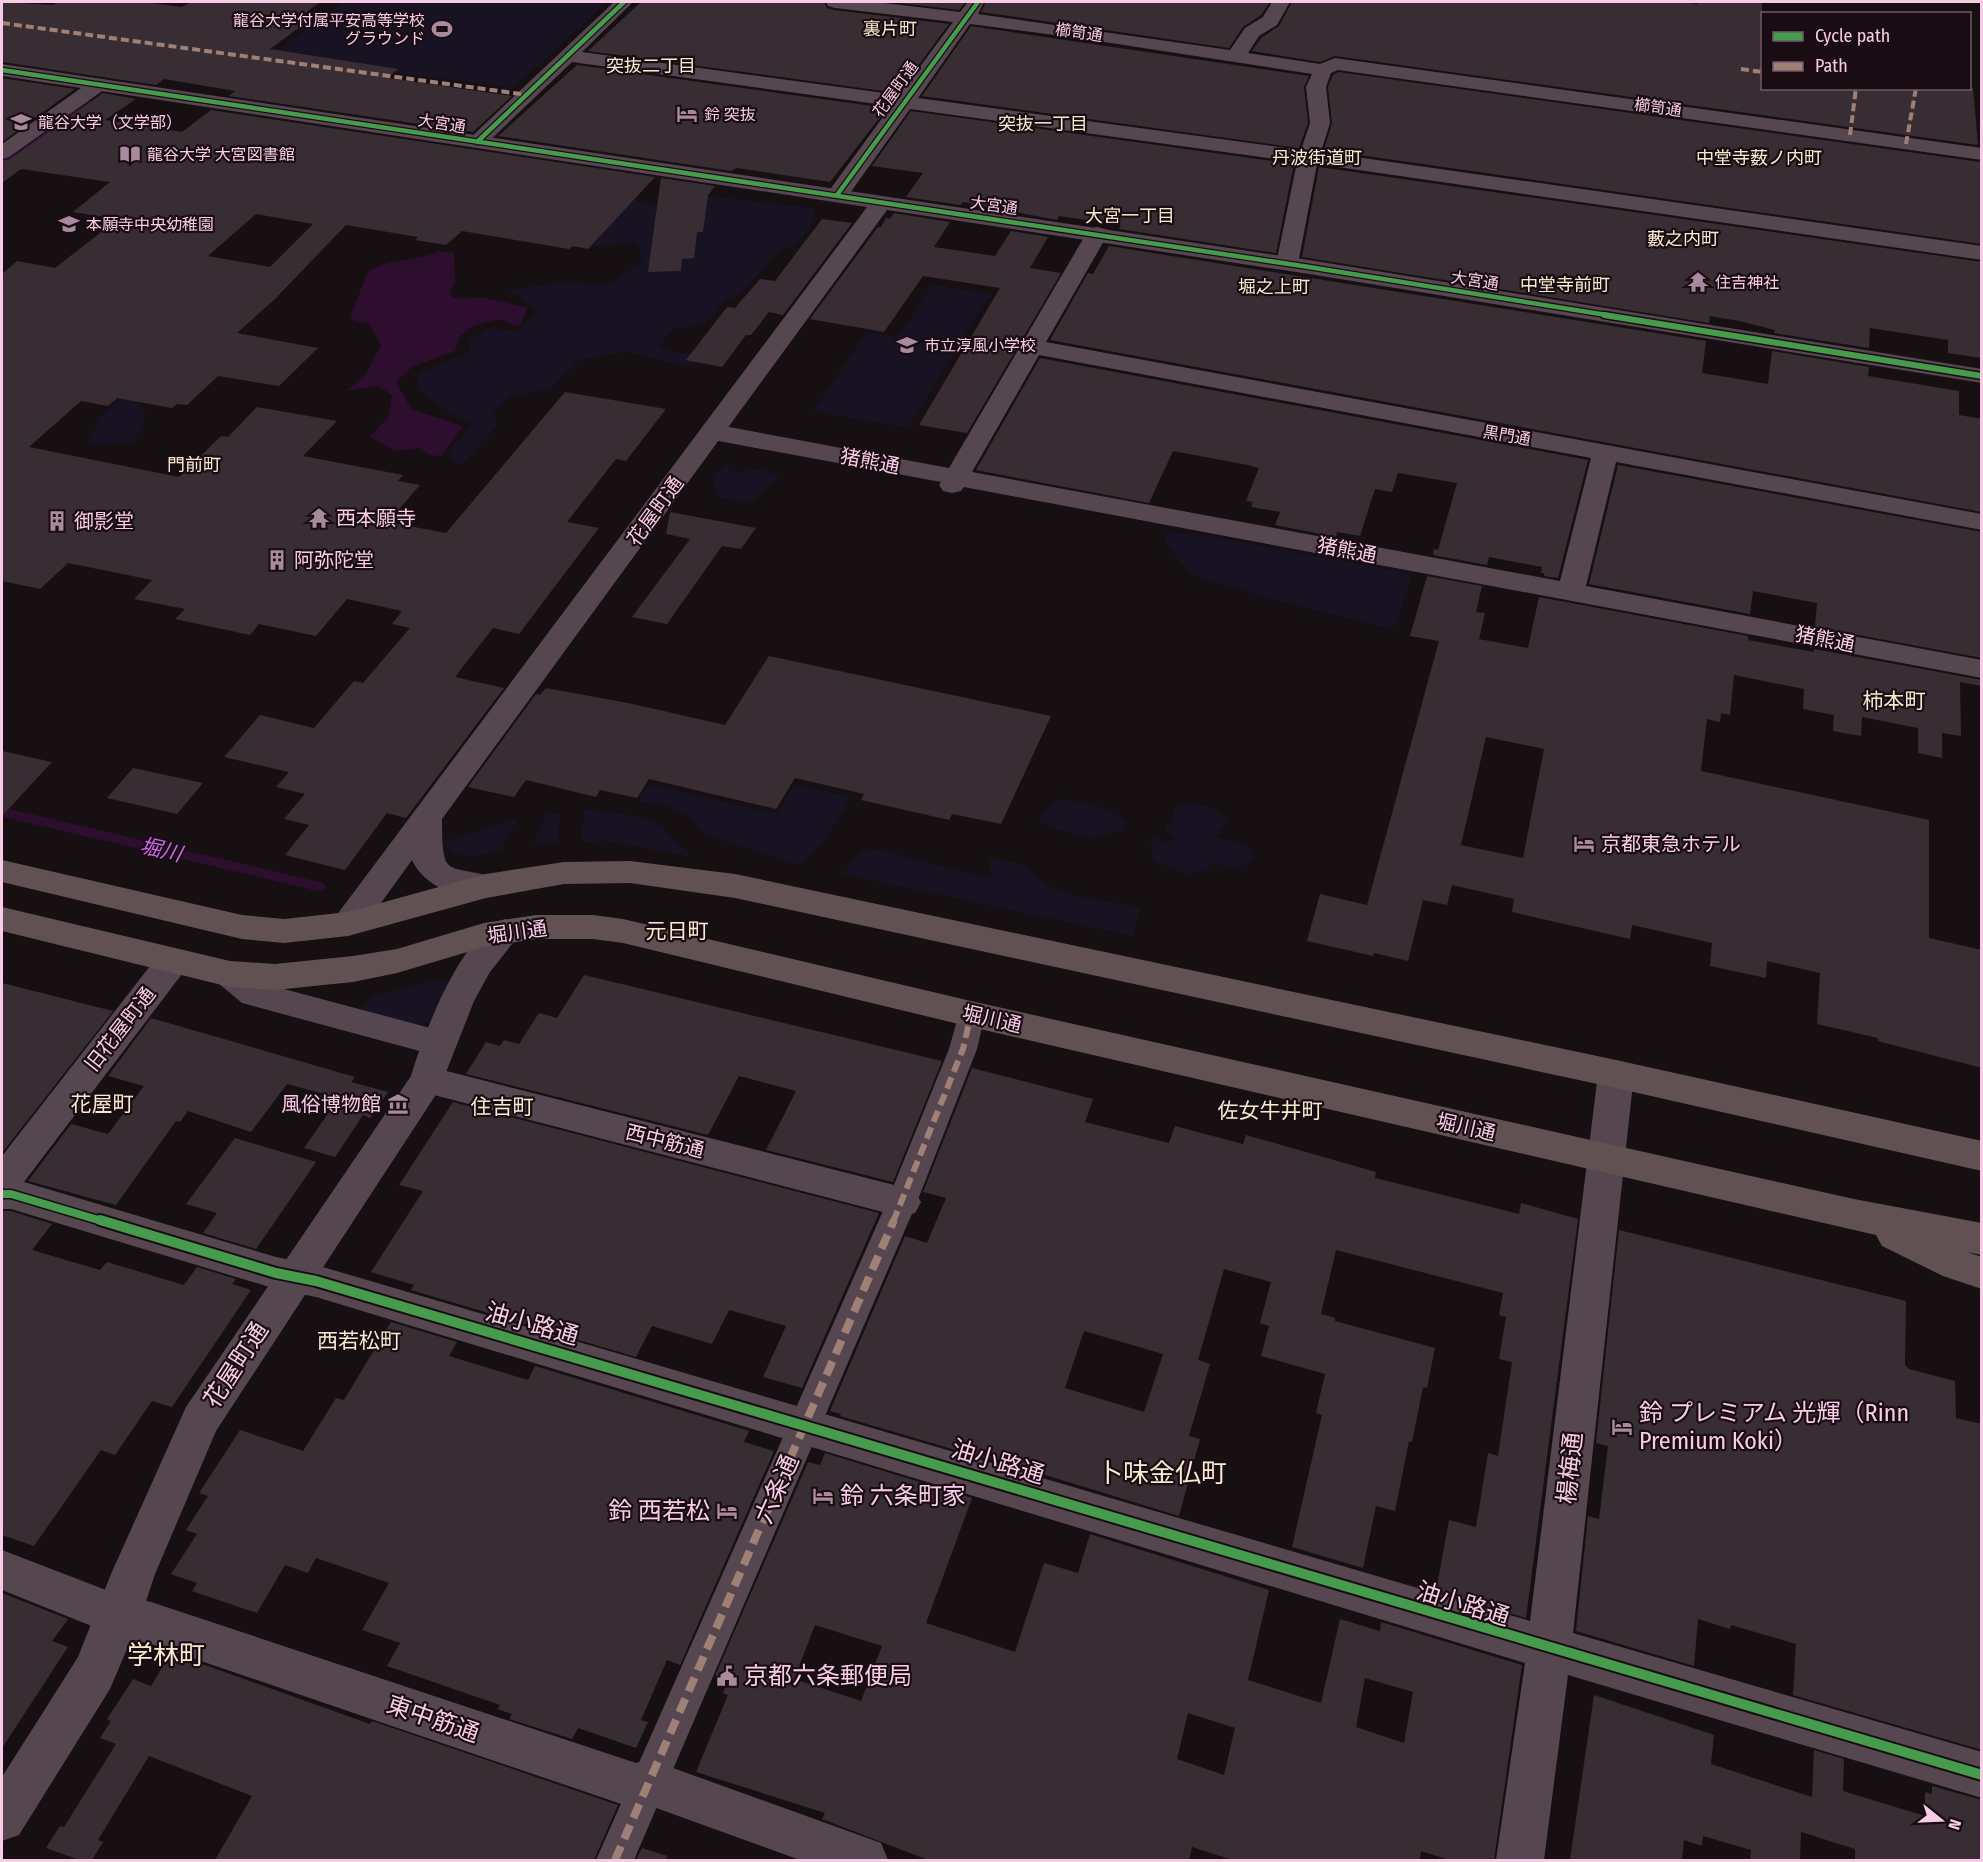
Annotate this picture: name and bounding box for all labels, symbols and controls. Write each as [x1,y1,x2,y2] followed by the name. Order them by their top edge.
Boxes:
[233,11,425,48] place label: 龍谷大学付属平安高等学校 グラウンド
[1761,12,1971,90] legend
[430,17,454,41] sports icon: 龍谷大学付属平安高等学校 グラウンド
[863,18,917,40] district label: 裏片町
[1054,20,1104,45] street label: 櫛笥通
[1815,25,1890,47] text: Cycle path
[606,55,696,77] district label: 突抜二丁目
[1815,55,1848,77] text: Path
[869,58,922,121] street label: 花屋町通
[1633,95,1683,120] street label: 櫛笥通
[675,102,699,126] hotel icon: 鈴 突抜
[704,105,756,124] place label: 鈴 突抜
[9,110,33,134] school or university icon: 龍谷大学（文学部）
[417,110,467,137] street label: 大宮通
[38,113,182,132] place label: 龍谷大学（文学部）
[998,113,1088,135] district label: 突抜一丁目
[118,142,142,166] library icon: 龍谷大学 大宮図書館
[147,145,295,164] place label: 龍谷大学 大宮図書館
[1272,147,1362,169] district label: 丹波街道町
[1696,147,1822,169] district label: 中堂寺薮ノ内町
[969,193,1019,218] street label: 大宮通
[1085,205,1175,227] district label: 大宮一丁目
[57,212,81,236] school or university icon: 本願寺中央幼稚園
[86,215,214,234] place label: 本願寺中央幼稚園
[1647,228,1719,250] district label: 藪之内町
[1450,267,1500,294] street label: 大宮通
[1686,270,1710,294] temple icon: 住吉神社
[1715,273,1779,292] place label: 住吉神社
[1520,274,1610,296] district label: 中堂寺前町
[1238,276,1310,298] district label: 堀之上町
[895,333,919,357] school or university icon: 市立淳風小学校
[924,336,1036,355] place label: 市立淳風小学校
[1482,422,1532,449] street label: 黒門通
[838,443,902,479] street label: 猪熊通
[167,454,221,476] district label: 門前町
[622,472,688,550] street label: 花屋町通
[307,506,331,530] temple icon: 西本願寺
[336,506,416,530] place label: 西本願寺
[45,509,69,533] building icon: 御影堂
[74,509,134,533] place label: 御影堂
[1315,532,1379,568] street label: 猪熊通
[265,548,289,572] building icon: 阿弥陀堂
[294,548,374,572] place label: 阿弥陀堂
[1793,621,1857,657] street label: 猪熊通
[1863,688,1926,714] district label: 柿本町
[1572,832,1596,856] hotel icon: 京都東急ホテル
[1601,832,1741,856] place label: 京都東急ホテル
[138,833,186,868] water label: 堀川
[486,916,548,948] street label: 堀川通
[646,918,709,944] district label: 元日町
[80,982,160,1076] street label: 旧花屋町通
[960,1001,1024,1037] street label: 堀川通
[71,1091,134,1117] district label: 花屋町
[281,1092,381,1116] place label: 風俗博物館
[386,1092,410,1116] museum icon: 風俗博物館
[471,1094,534,1120] district label: 住吉町
[1218,1098,1323,1124] district label: 佐女牛井町
[1434,1109,1498,1145] street label: 堀川通
[623,1120,707,1162] street label: 西中筋通
[482,1297,582,1351] street label: 油小路通
[198,1317,274,1413] street label: 花屋町通
[317,1328,401,1354] district label: 西若松町
[1639,1399,1909,1455] place label: 鈴 プレミアム 光輝（Rinn Premium Koki）
[1610,1415,1634,1439] hotel icon: 鈴 プレミアム 光輝（Rinn Premium Koki）
[1552,1431,1588,1505] street label: 楊梅通
[948,1435,1048,1489] street label: 油小路通
[750,1450,804,1528] street label: 六条通
[1097,1458,1227,1489] district label: 卜味金仏町
[840,1482,966,1510] place label: 鈴 六条町家
[811,1484,835,1508] hotel icon: 鈴 六条町家
[608,1497,710,1525] place label: 鈴 西若松
[715,1499,739,1523] hotel icon: 鈴 西若松
[1413,1577,1513,1631] street label: 油小路通
[127,1640,205,1671] district label: 学林町
[744,1662,912,1690] place label: 京都六条郵便局
[715,1664,739,1688] public building icon: 京都六条郵便局
[383,1690,483,1748] street label: 東中筋通
[1911,1790,1971,1850] north arrow
[1944,1817,1965,1832] text: N

